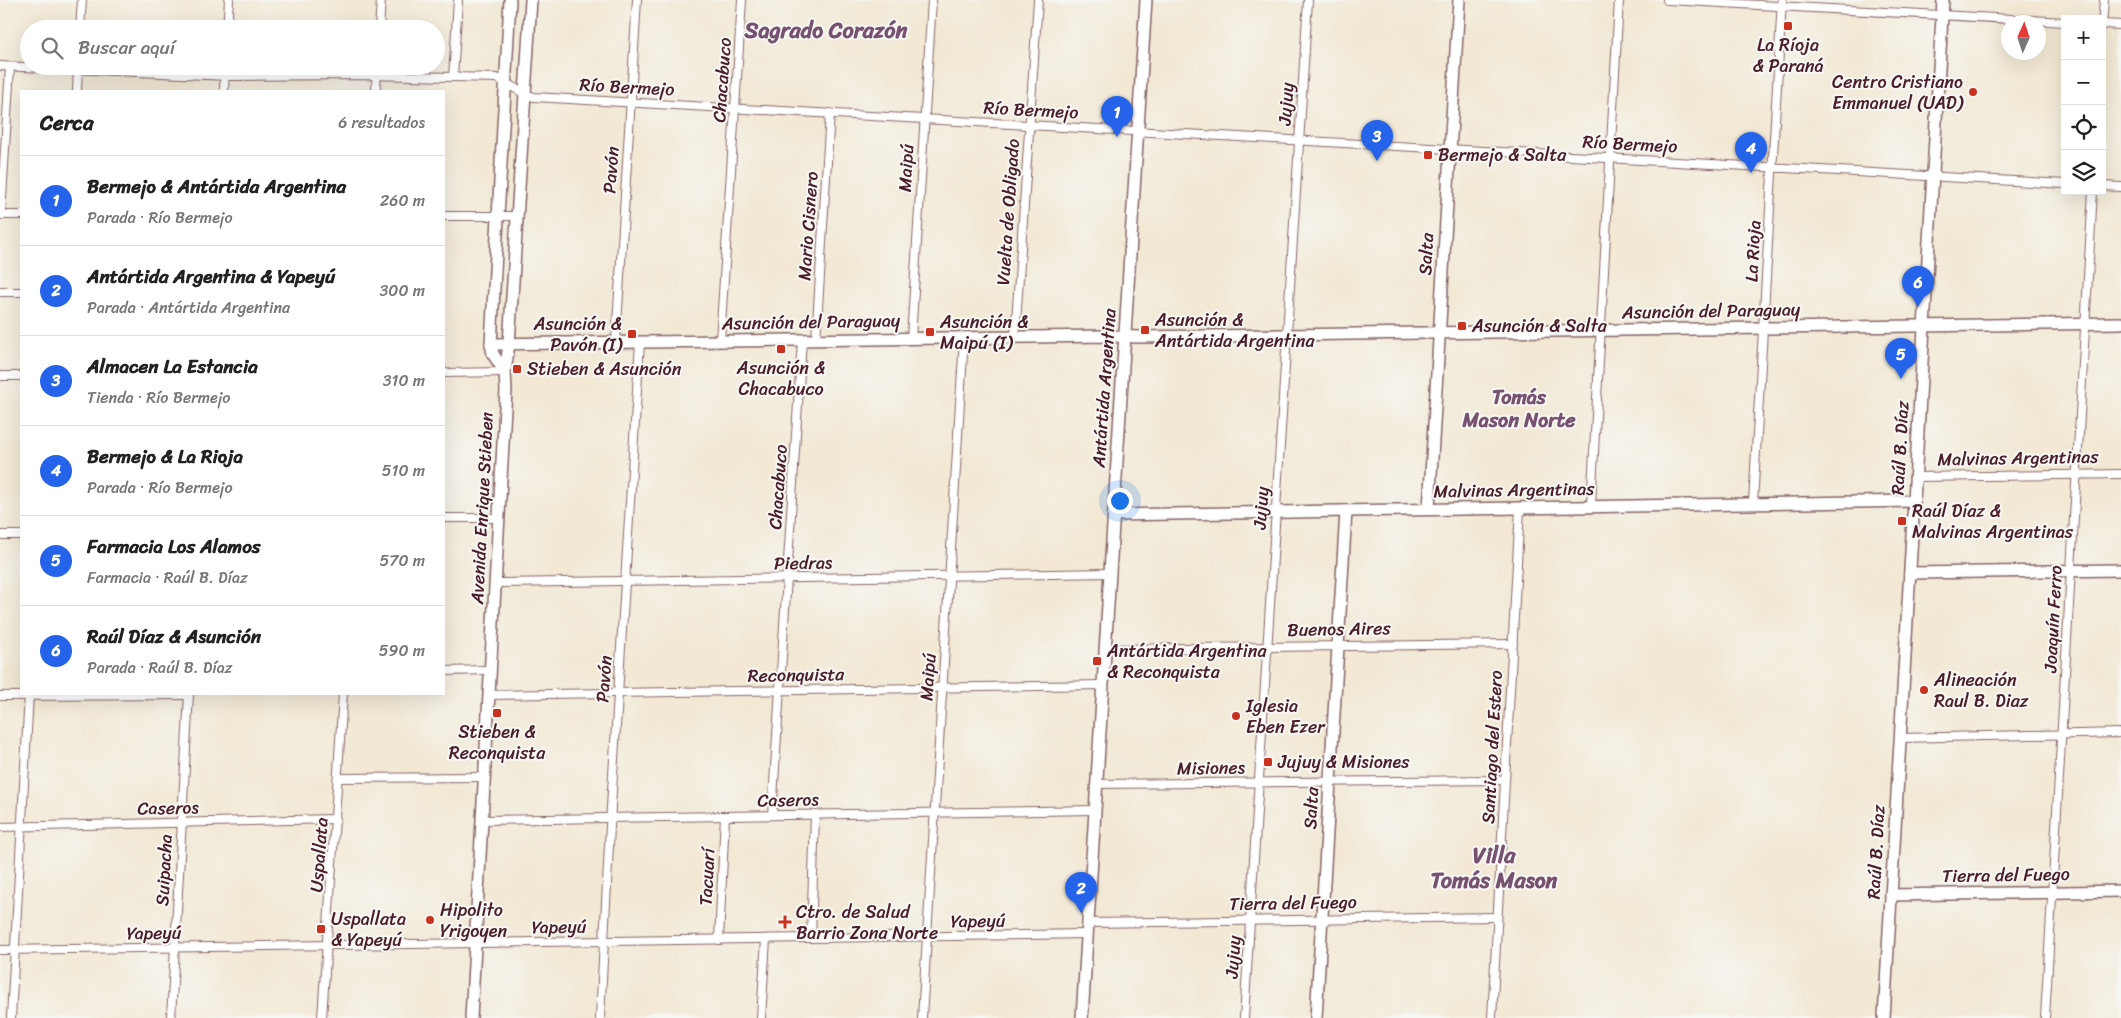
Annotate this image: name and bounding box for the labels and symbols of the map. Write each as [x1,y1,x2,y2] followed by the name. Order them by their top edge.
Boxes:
[744,11,907,50] district label: Sagrado Corazón
[2001,15,2046,60] north arrow
[1782,20,1794,32] marker: La Ríoja & Paraná
[1752,29,1824,82] place label: La Ríoja & Paraná
[703,36,741,124] street label: Chacabuco
[1832,66,1965,119] place label: Centro Cristiano Emmanuel (UAD)
[579,69,675,105] street label: Río Bermejo
[1268,81,1304,128] street label: Jujuy
[1967,86,1979,98] marker: Centro Cristiano Emmanuel (UAD)
[983,92,1079,128] street label: Río Bermejo
[1101,96,1133,137] pin: 1
[1361,120,1393,161] pin: 3
[1582,126,1678,162] street label: Río Bermejo
[1735,132,1767,173] pin: 4
[987,138,1029,286] street label: Vuelta de Obligado
[1438,139,1567,171] place label: Bermejo & Salta
[889,143,923,193] street label: Maipú
[593,145,629,195] street label: Pavón
[1422,149,1434,161] marker: Bermejo & Salta
[788,170,828,282] street label: Mario Cisnero
[1735,219,1771,283] street label: La Rioja
[1409,231,1443,276] street label: Salta
[1902,266,1934,307] pin: 6
[1621,293,1801,329] street label: Asunción del Paraguay
[721,304,901,340] street label: Asunción del Paraguay
[1154,304,1315,357] place label: Asunción & Antártida Argentina
[939,306,1028,359] place label: Asunción & Maipú (I)
[1082,306,1126,470] street label: Antártida Argentina
[533,308,624,361] place label: Asunción & Pavón (I)
[1471,310,1608,342] place label: Asunción & Salta
[1456,320,1468,332] marker: Asunción & Salta
[1139,324,1151,336] marker: Asunción & Antártida Argentina
[924,326,936,338] marker: Asunción & Maipú (I)
[626,328,638,340] marker: Asunción & Pavón (I)
[1885,338,1917,379] pin: 5
[775,343,787,355] marker: Asunción & Chacabuco
[736,352,825,405] place label: Asunción & Chacabuco
[527,353,682,385] place label: Stieben & Asunción
[511,363,523,375] marker: Stieben & Asunción
[1462,380,1576,438] district label: Tomás Mason Norte
[1882,400,1918,496] street label: Raúl B. Díaz
[461,411,503,606] street label: Avenida Enrique Stieben
[1937,441,2100,475] street label: Malvinas Argentinas
[759,443,797,531] street label: Chacabuco
[1433,473,1596,507] street label: Malvinas Argentinas
[1243,485,1279,532] street label: Jujuy
[1107,488,1133,514] your location
[1912,495,2074,548] place label: Raúl Díaz & Malvinas Argentinas
[1896,515,1908,527] marker: Raúl Díaz & Malvinas Argentinas
[774,546,833,580] street label: Piedras
[2034,565,2072,674] street label: Joaquín Ferro
[1287,612,1392,646] street label: Buenos Aires
[1106,635,1267,688] place label: Antártida Argentina & Reconquista
[910,652,946,702] street label: Maipú
[586,654,622,704] street label: Pavón
[1091,655,1103,667] marker: Antártida Argentina & Reconquista
[747,658,846,692] street label: Reconquista
[1933,664,2029,717] place label: Alineación Raul B. Diaz
[1472,669,1512,825] street label: Santiago del Estero
[1918,684,1930,696] marker: Alineación Raul B. Diaz
[1245,690,1326,743] place label: Iglesia Eben Ezer
[491,707,503,719] marker: Stieben & Reconquista
[1230,710,1242,722] marker: Iglesia Eben Ezer
[449,716,546,769] place label: Stieben & Reconquista
[1277,746,1410,778] place label: Jujuy & Misiones
[1177,751,1246,785] street label: Misiones
[1262,756,1274,768] marker: Jujuy & Misiones
[757,783,820,817] street label: Caseros
[1294,785,1328,830] street label: Salta
[137,791,200,825] street label: Caseros
[1858,804,1894,900] street label: Raúl B. Díaz
[300,817,338,893] street label: Uspallata
[146,833,182,907] street label: Suipacha
[1431,836,1558,900] district label: Villa Tomás Mason
[690,845,725,907] street label: Tacuarí
[1942,858,2070,892] street label: Tierra del Fuego
[1065,872,1097,913] pin: 2
[1229,886,1357,920] street label: Tierra del Fuego
[440,894,507,947] place label: Hipolito Yrigoyen
[796,896,938,949] place label: Ctro. de Salud Barrio Zona Norte
[331,903,406,956] place label: Uspallata & Yapeyú
[950,905,1006,937] street label: Yapeyú
[531,911,587,943] street label: Yapeyú
[424,914,436,926] marker: Hipolito Yrigoyen
[778,915,792,929] marker: Ctro. de Salud Barrio Zona Norte
[126,917,182,949] street label: Yapeyú
[315,923,327,935] marker: Uspallata & Yapeyú
[1215,934,1251,981] street label: Jujuy

